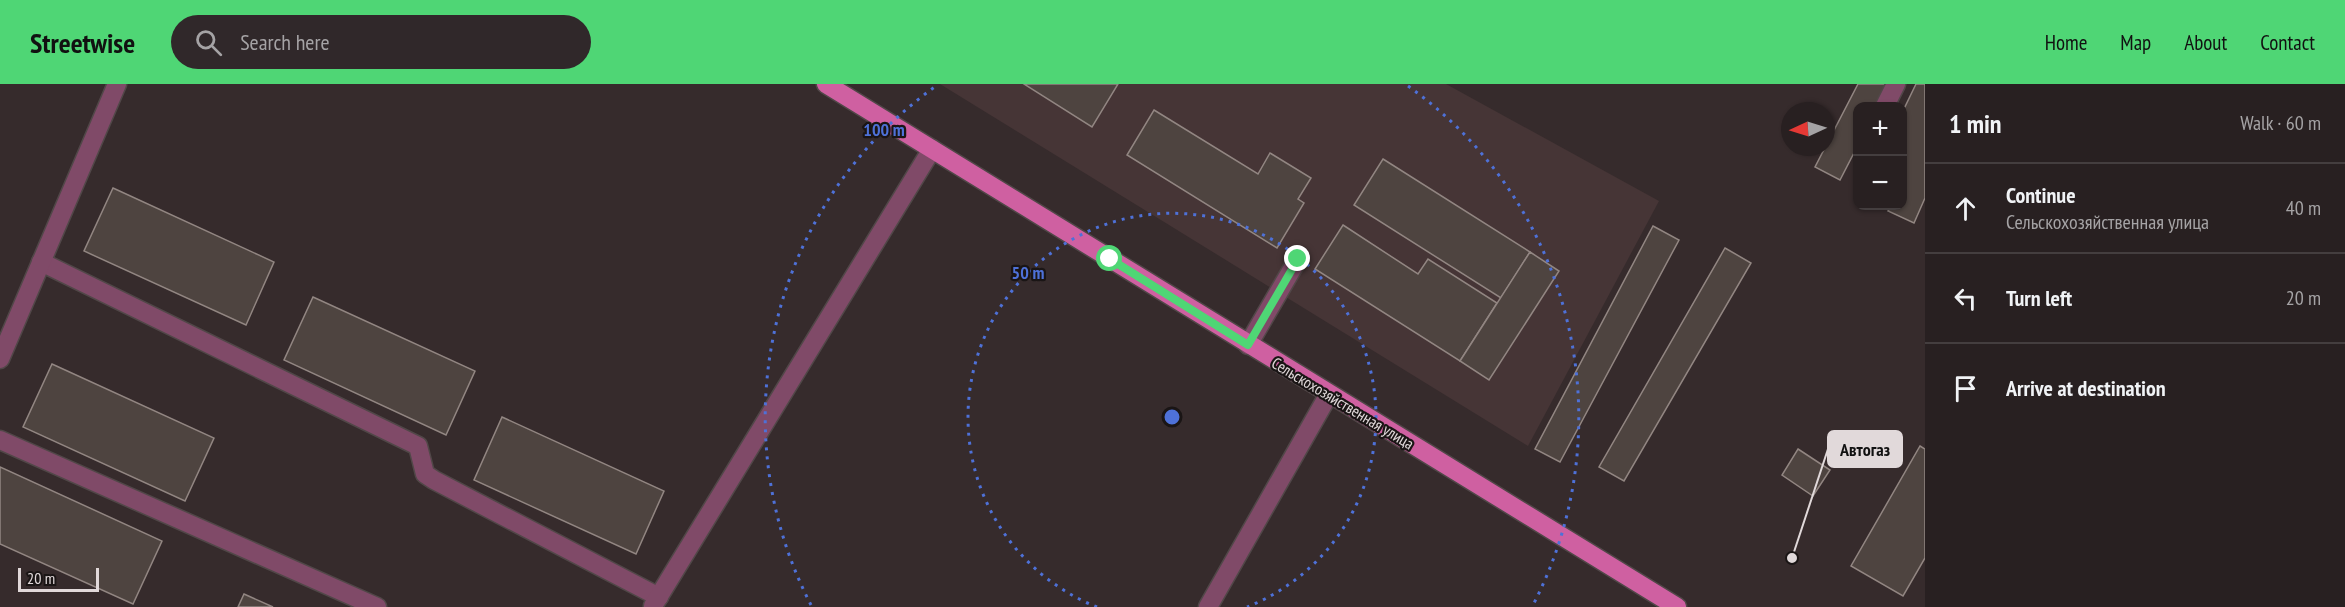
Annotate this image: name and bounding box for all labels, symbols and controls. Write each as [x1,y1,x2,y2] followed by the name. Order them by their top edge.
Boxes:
[171,15,591,69] search box
[30,24,135,61] text: Streetwise
[192,26,225,59] icon: search
[240,28,330,56] text: Search here
[2045,29,2087,56] text: Home
[2120,29,2151,56] text: Map
[2184,29,2227,56] text: About
[2260,29,2315,56] text: Contact
[1781,102,1835,156] north arrow
[1853,102,1907,210] map controls
[1853,102,1907,156] button: +
[1949,107,2002,140] text: 1 min
[2240,110,2321,136] text: Walk · 60 m
[863,118,905,141] text: 100 m
[1853,156,1907,210] button: −
[2006,181,2076,209] text: Continue
[1949,192,1982,225] icon: ahead
[2286,195,2321,221] text: 40 m
[2006,209,2209,235] text: Сельскохозяйственная улица
[1096,245,1122,271] route start
[1284,245,1310,271] route end
[1012,261,1044,284] text: 50 m
[1949,282,1982,315] icon: left
[2006,284,2072,312] text: Turn left
[2286,285,2321,311] text: 20 m
[1268,353,1418,453] street label: Сельскохозяйственная улица
[1949,372,1982,405] icon: arrive
[2006,374,2166,402] text: Arrive at destination
[1162,407,1182,427] centre of rings
[1828,431,1902,467] callout: Автогаз
[1839,438,1890,461] text: Автогаз
[18,565,99,592] scale bar
[27,568,55,588] text: 20 m

